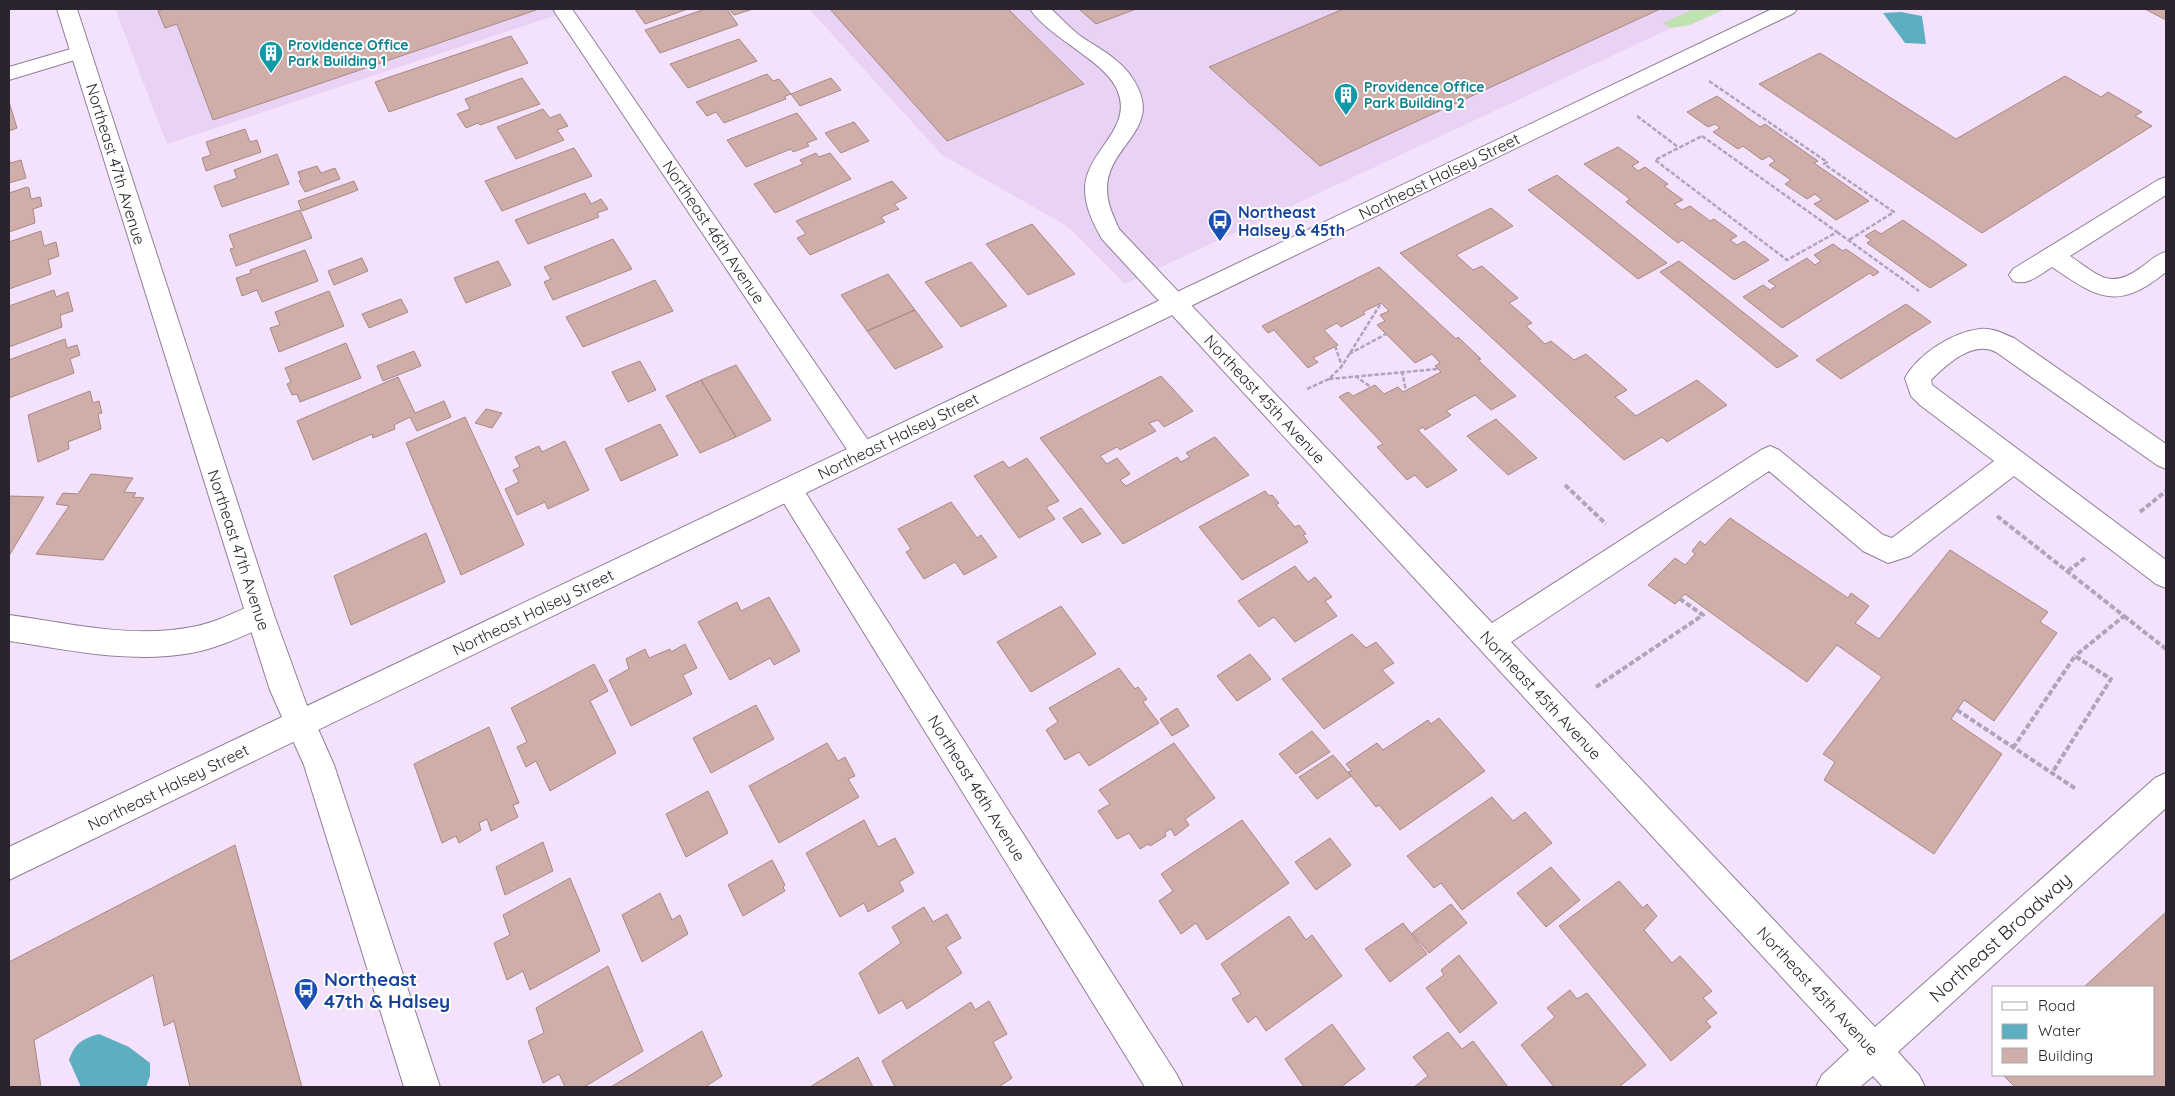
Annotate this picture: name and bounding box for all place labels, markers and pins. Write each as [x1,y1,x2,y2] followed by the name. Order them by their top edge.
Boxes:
[288,36,409,70] place label: Providence Office Park Building 1
[258,40,284,74] building icon: Providence Office Park Building 1
[1364,78,1485,112] place label: Providence Office Park Building 2
[1333,82,1359,116] building icon: Providence Office Park Building 2
[1238,202,1345,240] place label: Northeast Halsey & 45th
[1207,208,1233,242] bus stop icon: Northeast Halsey & 45th
[324,967,450,1013] place label: Northeast 47th & Halsey
[293,977,319,1011] bus stop icon: Northeast 47th & Halsey

